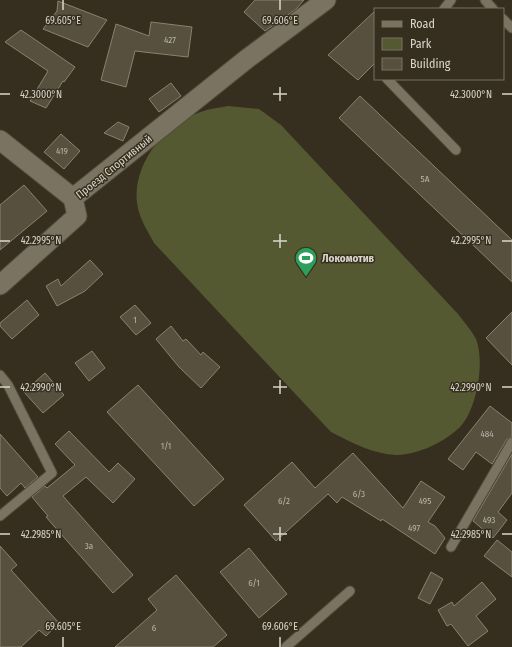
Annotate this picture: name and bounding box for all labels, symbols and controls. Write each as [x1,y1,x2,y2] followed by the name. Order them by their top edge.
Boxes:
[374,8,504,80] legend
[45,15,81,27] text: 69.605°E
[262,15,298,27] text: 69.606°E
[410,17,435,31] text: Road
[164,35,176,45] house number: 427
[410,37,432,51] text: Park
[410,57,451,71] text: Building
[20,89,62,101] text: 42.3000°N
[450,89,492,101] text: 42.3000°N
[73,132,155,202] street label: Проезд Спортивный
[56,146,68,156] house number: 419
[421,174,430,184] house number: 5А
[21,235,61,247] text: 42.2995°N
[451,235,491,247] text: 42.2995°N
[293,245,319,278] sports icon: Локомотив
[322,252,375,265] place label: Локомотив
[133,315,137,325] house number: 1
[20,382,62,394] text: 42.2990°N
[450,382,492,394] text: 42.2990°N
[480,429,494,439] house number: 484
[161,441,171,451] house number: 1/1
[353,489,365,499] house number: 6/3
[278,496,290,506] house number: 6/2
[419,496,431,506] house number: 495
[483,515,495,525] house number: 493
[408,523,420,533] house number: 497
[21,529,61,541] text: 42.2985°N
[451,529,491,541] text: 42.2985°N
[85,541,94,551] house number: 3а
[248,578,260,588] house number: 6/1
[45,621,81,633] text: 69.605°E
[262,621,298,633] text: 69.606°E
[152,623,157,633] house number: 6

